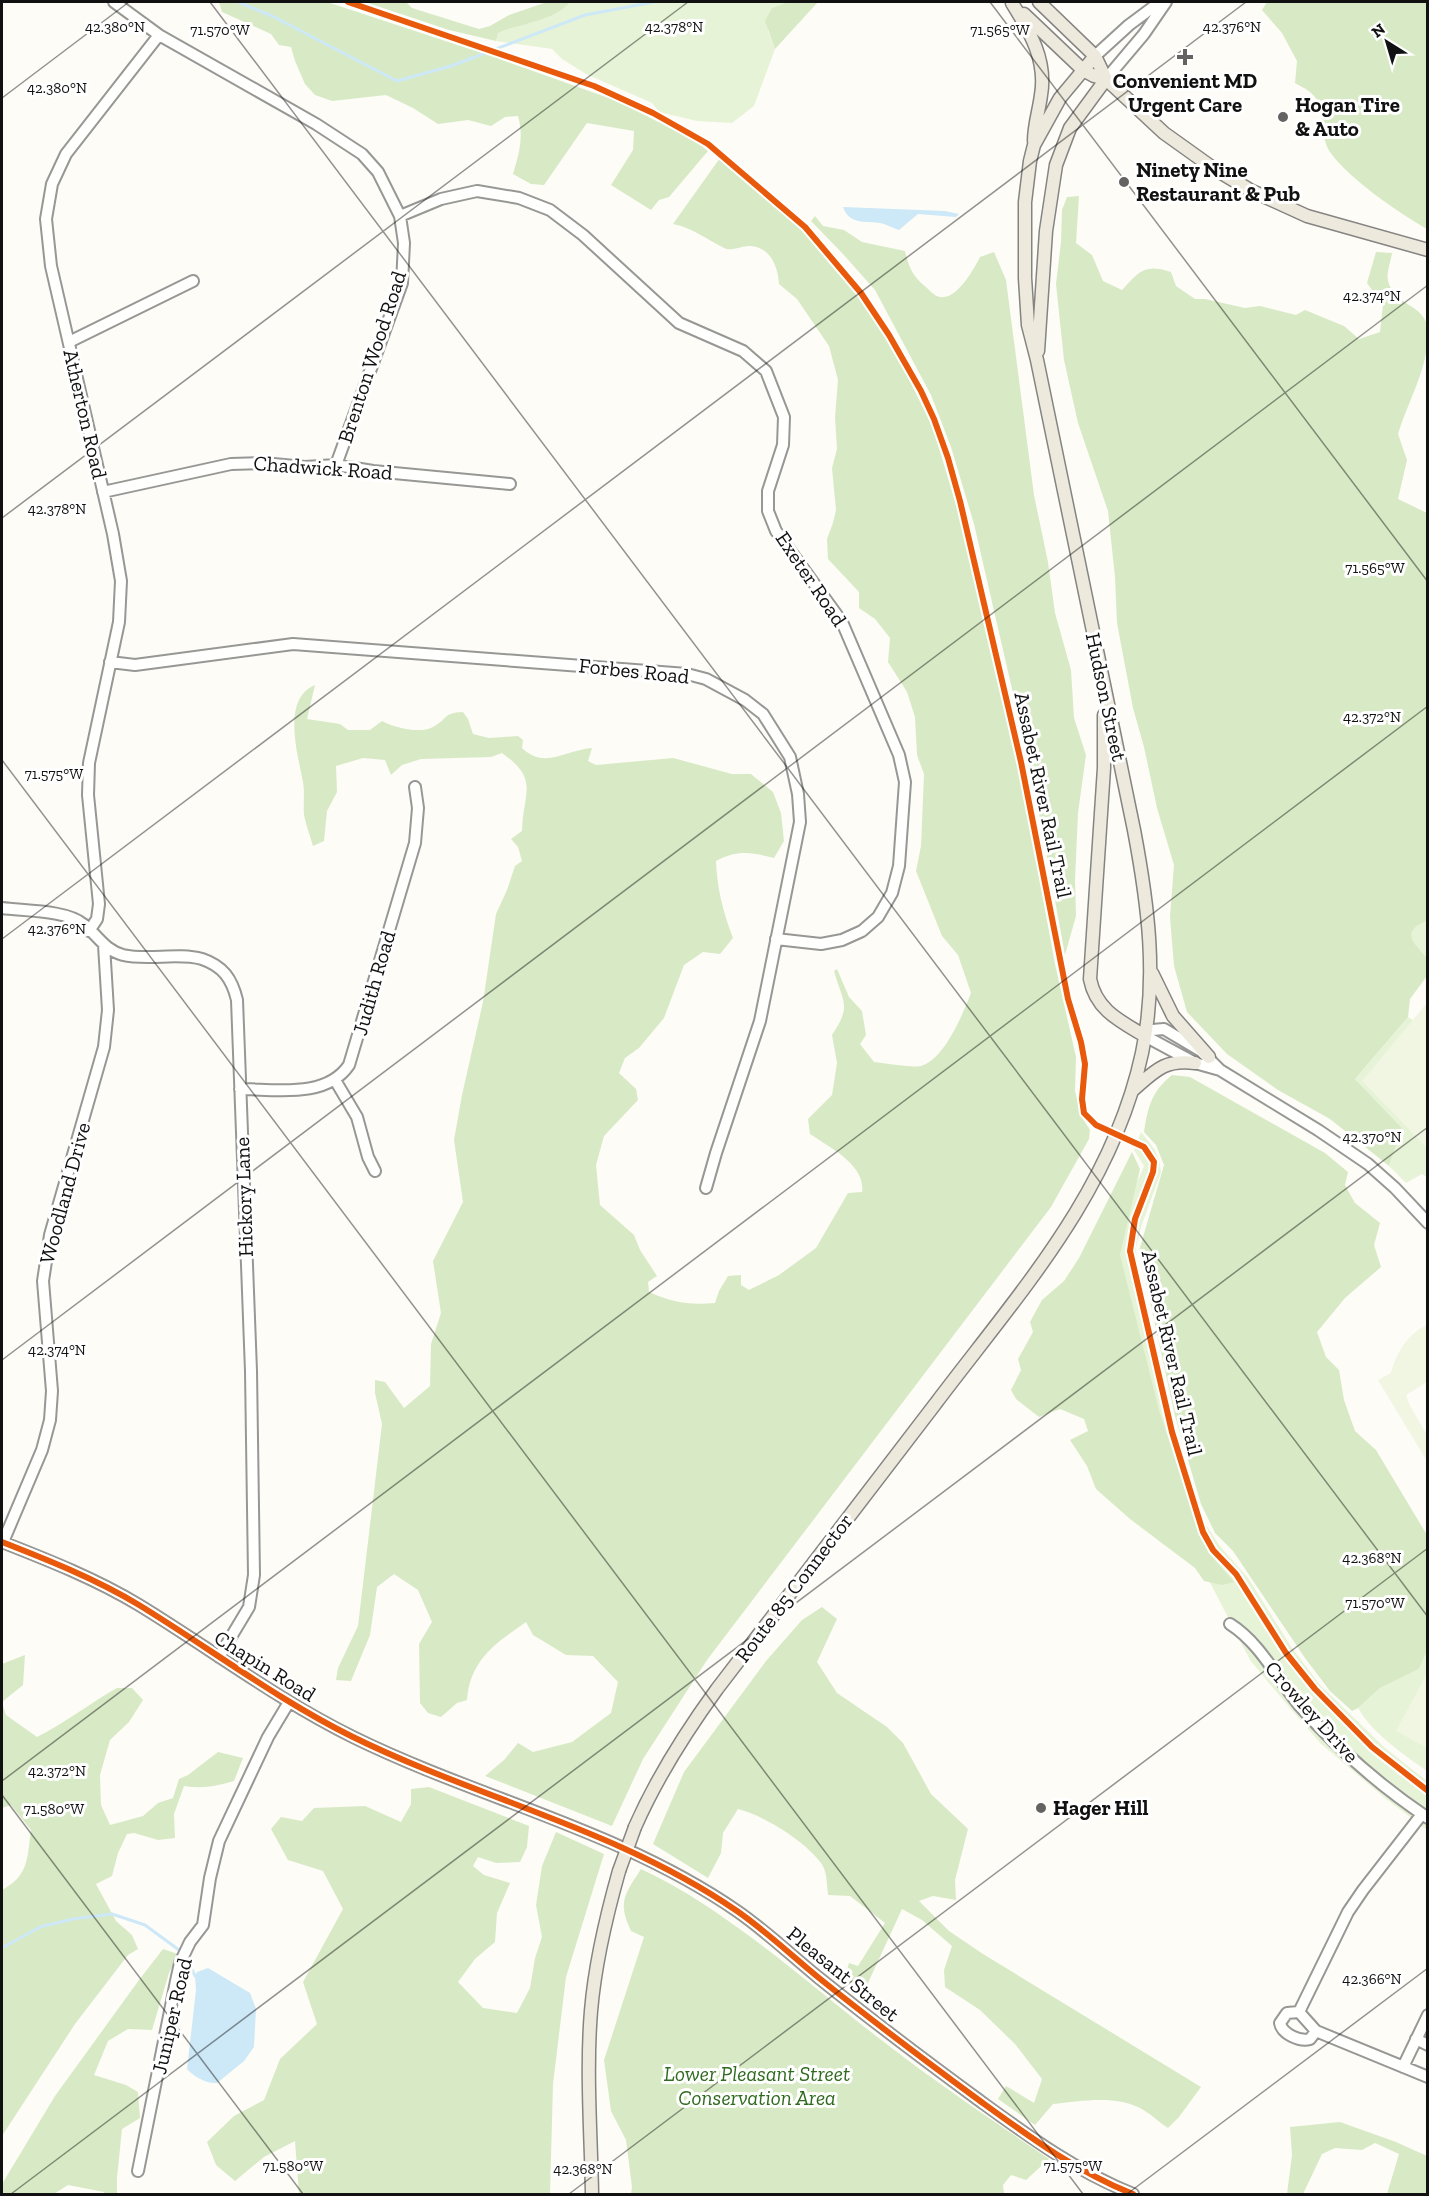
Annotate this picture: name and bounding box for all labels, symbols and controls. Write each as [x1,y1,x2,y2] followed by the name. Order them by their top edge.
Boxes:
[1357,12,1417,72] north arrow
[85,18,145,36] text: 42.380°N
[645,18,703,36] text: 42.378°N
[1203,18,1261,36] text: 42.376°N
[1368,19,1389,42] text: N
[190,21,250,39] text: 71.570°W
[970,21,1030,39] text: 71.565°W
[1176,48,1194,66] marker: Convenient MD Urgent Care
[1113,68,1258,117] place label: Convenient MD Urgent Care
[27,79,87,97] text: 42.380°N
[1295,92,1400,141] place label: Hogan Tire & Auto
[1276,110,1290,124] marker: Hogan Tire & Auto
[1136,157,1300,206] place label: Ninety Nine Restaurant & Pub
[1117,175,1131,189] marker: Ninety Nine Restaurant & Pub
[332,267,411,446] street label: Brenton Wood Road
[1343,287,1401,305] text: 42.374°N
[58,347,113,482] street label: Atherton Road
[253,450,394,485] street label: Chadwick Road
[28,500,86,518] text: 42.378°N
[771,527,852,631] street label: Exeter Road
[1345,559,1405,577] text: 71.565°W
[1081,630,1132,764] street label: Hudson Street
[578,652,691,689] street label: Forbes Road
[1009,690,1078,901] street label: Assabet River Rail Trail
[1343,708,1401,726] text: 42.372°N
[25,765,83,783] text: 71.575°W
[28,920,86,938] text: 42.376°N
[347,927,400,1038] street label: Judith Road
[34,1119,95,1266] street label: Woodland Drive
[1342,1128,1402,1146] text: 42.370°N
[229,1136,258,1257] street label: Hickory Lane
[1137,1248,1208,1458] street label: Assabet River Rail Trail
[28,1341,86,1359] text: 42.374°N
[729,1508,858,1667] street label: Route 85 Connector
[1342,1549,1402,1567] text: 42.368°N
[1345,1594,1405,1612] text: 71.570°W
[210,1625,321,1707] street label: Chapin Road
[1260,1656,1365,1768] street label: Crowley Drive
[28,1762,86,1780] text: 42.372°N
[1053,1795,1148,1820] place label: Hager Hill
[24,1800,84,1818] text: 71.580°W
[1034,1801,1048,1815] marker: Hager Hill
[782,1921,905,2027] street label: Pleasant Street
[146,1955,197,2077] street label: Juniper Road
[1342,1970,1402,1988] text: 42.366°N
[664,2061,850,2110] park label: Lower Pleasant Street Conservation Area
[263,2157,323,2175] text: 71.580°W
[1044,2157,1102,2175] text: 71.575°W
[553,2160,613,2178] text: 42.368°N

